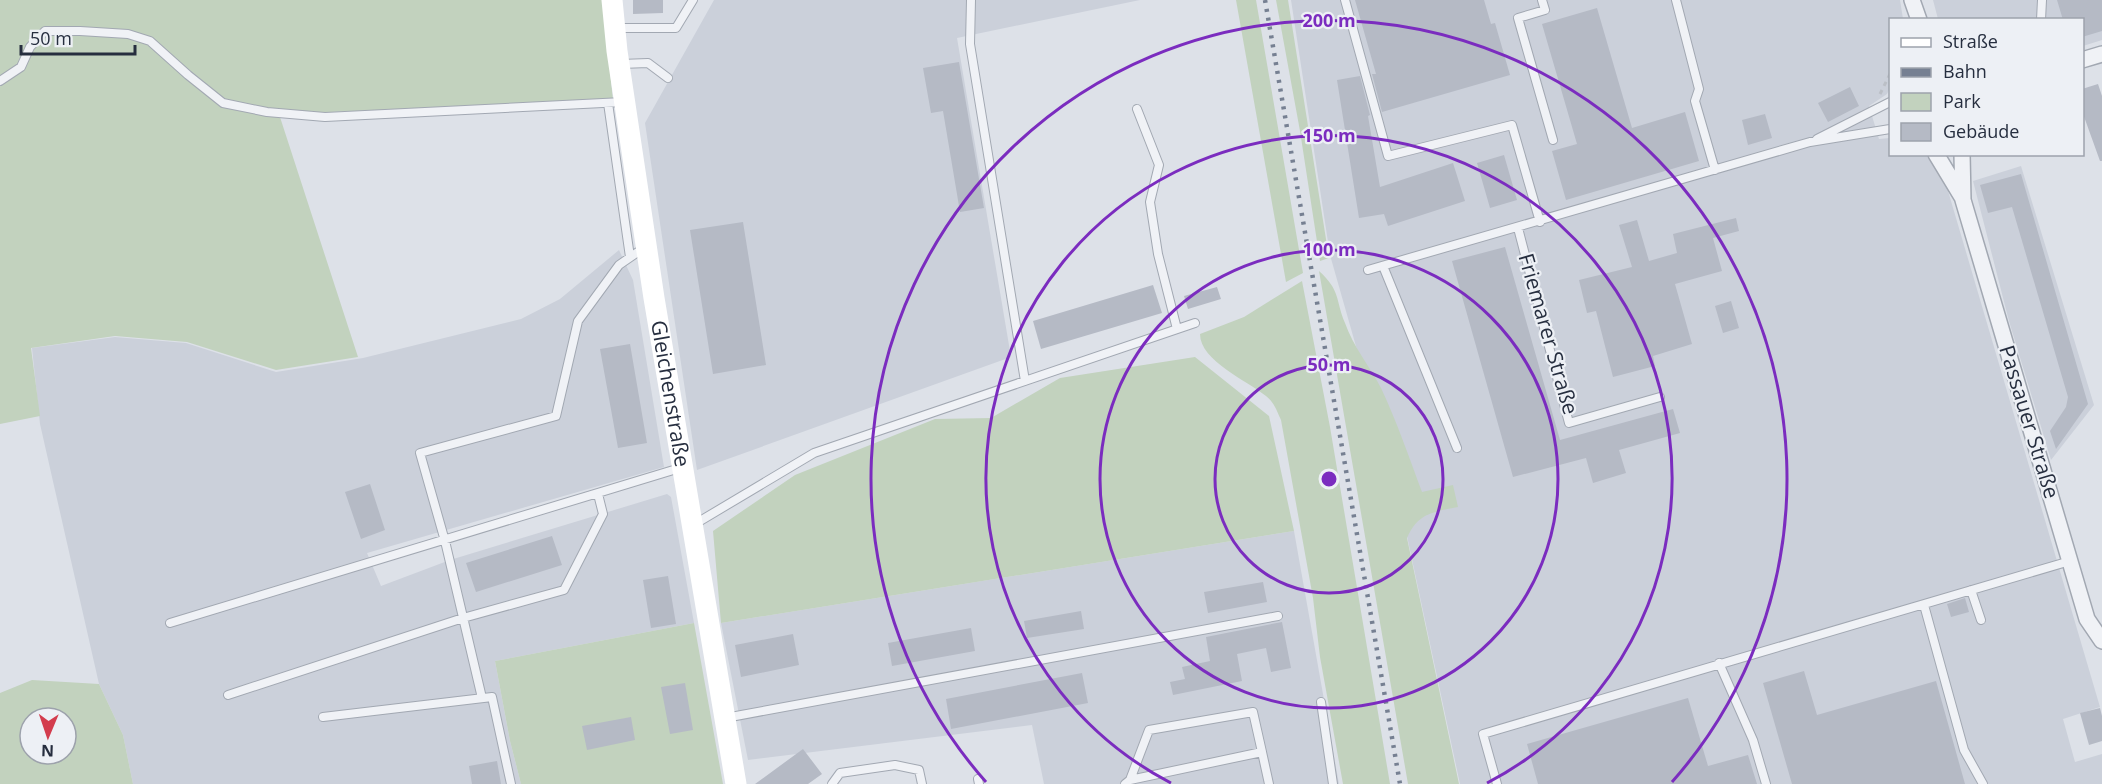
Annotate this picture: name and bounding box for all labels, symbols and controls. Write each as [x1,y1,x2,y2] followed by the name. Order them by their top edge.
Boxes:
[1302,8,1356,32] text: 200 m
[21,18,135,56] scale bar
[1889,18,2084,156] legend
[30,26,72,50] text: 50 m
[1943,29,1998,53] text: Straße
[1943,59,1987,83] text: Bahn
[1943,89,1981,113] text: Park
[1943,119,2019,143] text: Gebäude
[1302,123,1356,147] text: 150 m
[1302,237,1356,261] text: 100 m
[1513,250,1585,417] street label: Friemarer Straße
[645,318,697,469] street label: Gleichenstraße
[1993,342,2067,502] street label: Passauer Straße
[1308,352,1350,376] text: 50 m
[1319,469,1339,489] centre of rings
[18,706,78,766] north arrow
[41,740,54,762] text: N

